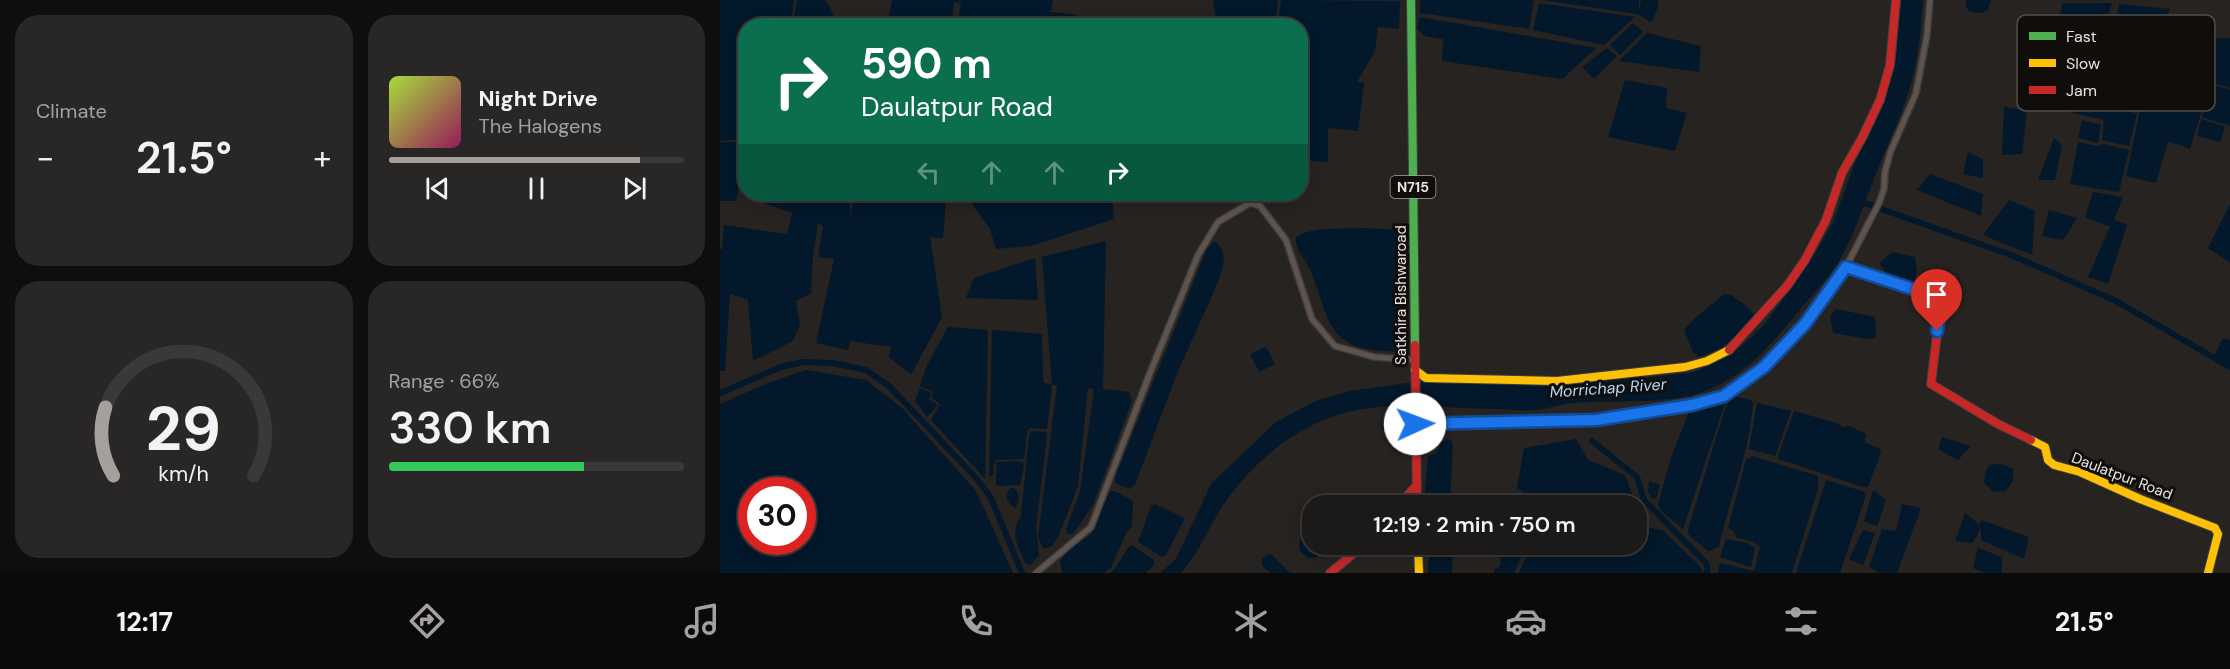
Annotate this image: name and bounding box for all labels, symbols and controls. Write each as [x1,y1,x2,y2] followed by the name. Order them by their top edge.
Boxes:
[2017,15,2215,111] legend
[2066,26,2097,47] text: Fast
[861,36,992,91] text: 590 m
[762,42,840,120] icon: right
[2066,53,2100,74] text: Slow
[2066,80,2097,101] text: Jam
[479,84,598,113] text: Night Drive
[861,89,1053,124] text: Daulatpur Road
[36,98,107,124] text: Climate
[479,113,602,139] text: The Halogens
[136,128,232,187] text: 21.5°
[36,136,54,179] text: −
[313,136,332,179] text: +
[912,156,945,189] icon: left
[975,156,1008,189] icon: ahead
[1038,156,1071,189] icon: ahead
[1101,156,1134,189] icon: right
[421,172,454,205] icon: previous
[520,172,553,205] icon: pause
[618,172,651,205] icon: next
[1390,176,1436,198] road number: N715
[1391,225,1411,365] street label: Satkhira Bishwaroad
[1911,269,1962,331] pin
[1920,278,1953,311] icon: arrive
[389,368,500,394] text: Range · 66%
[1549,373,1668,403] water label: Morrichap River
[146,388,221,469] text: 29
[1383,392,1447,456] position arrow
[389,398,552,457] text: 330 km
[2069,448,2175,504] street label: Daulatpur Road
[158,461,209,489] text: km/h
[738,477,816,555] speed limit sign: 30
[1373,510,1576,539] text: 12:19 · 2 min · 750 m
[406,600,448,642] icon: directions
[681,600,723,642] icon: music
[955,600,997,642] icon: phone
[1230,600,1272,642] icon: climate
[1505,600,1547,642] icon: car
[1780,600,1822,642] icon: filters
[116,604,173,639] text: 12:17
[2055,604,2114,639] text: 21.5°

